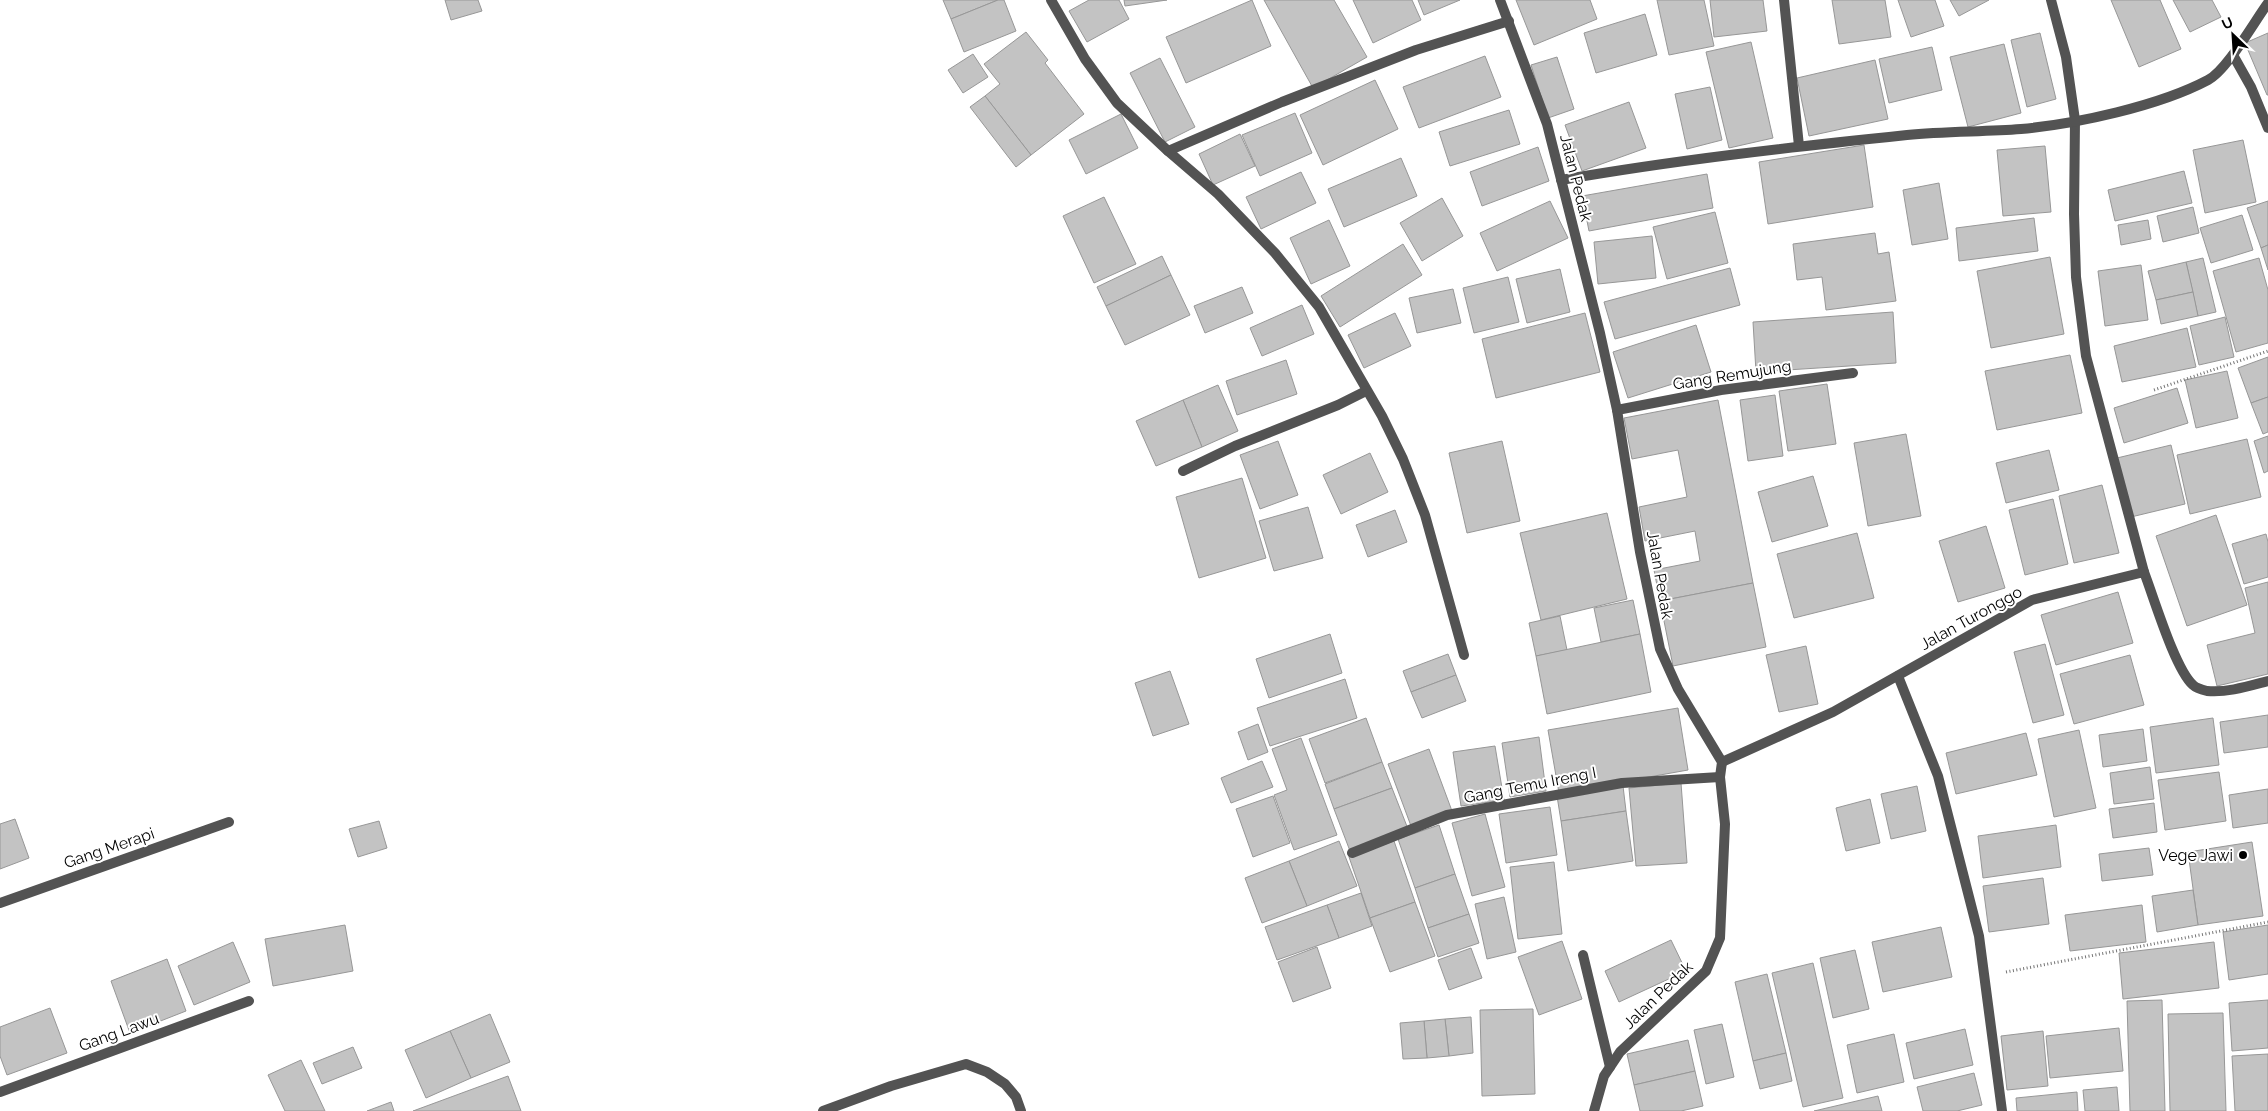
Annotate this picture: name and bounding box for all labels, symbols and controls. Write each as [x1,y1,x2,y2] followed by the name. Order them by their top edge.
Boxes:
[2208,10,2258,60] north arrow
[2219,14,2236,33] text: U
[1556,132,1596,224] street label: Jalan Pedak
[1671,356,1793,394] street label: Gang Remujung
[1643,529,1677,621] street label: Jalan Pedak
[1917,582,2025,654] street label: Jalan Turonggo
[1462,763,1598,807] street label: Gang Temu Ireng I
[61,824,157,872] street label: Gang Merapi
[2158,846,2233,865] place label: Vege Jawi
[2237,849,2249,861] marker: Vege Jawi
[1619,957,1697,1033] street label: Jalan Pedak
[76,1009,162,1055] street label: Gang Lawu

